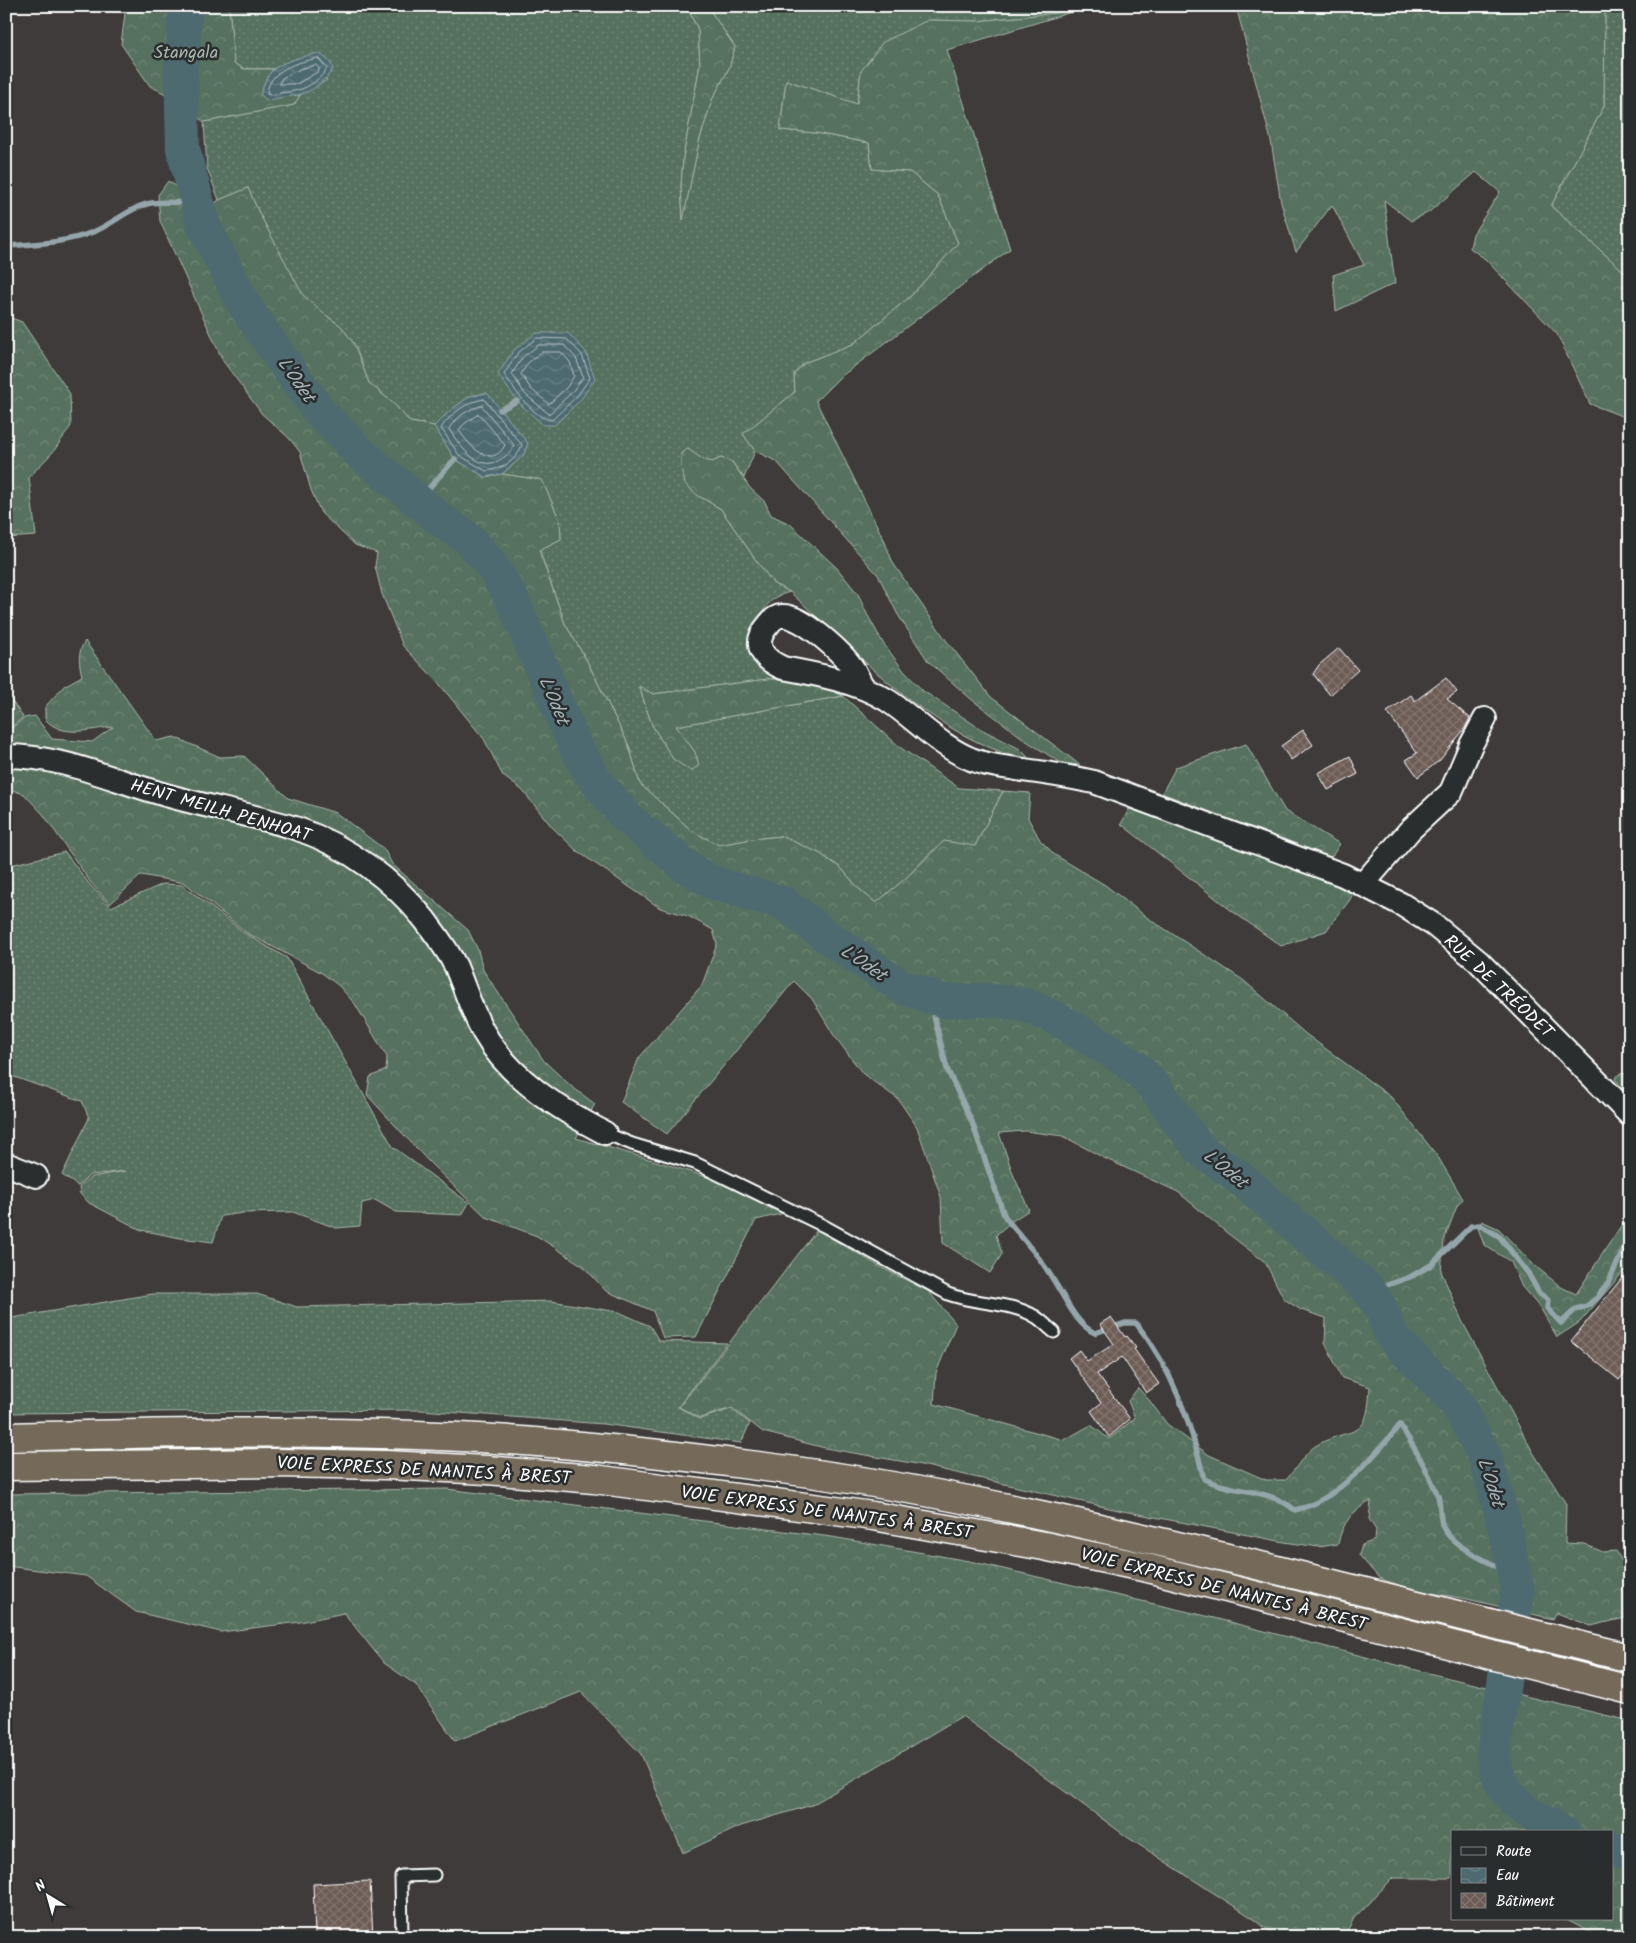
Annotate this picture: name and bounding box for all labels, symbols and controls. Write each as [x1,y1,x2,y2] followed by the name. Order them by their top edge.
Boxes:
[154,39,218,68] park label: Stangala
[269,351,324,411] water label: L'Odet
[530,672,578,732] water label: L'Odet
[127,772,316,852] street label: HENT MEILH PENHOAT
[1436,928,1561,1047] street label: RUE DE TRÉODET
[834,937,894,992] water label: L'Odet
[1196,1142,1256,1199] water label: L'Odet
[276,1449,573,1494] street label: VOIE EXPRESS DE NANTES À BREST
[1468,1454,1513,1514] water label: L'Odet
[679,1479,976,1549] street label: VOIE EXPRESS DE NANTES À BREST
[1077,1541,1371,1640] street label: VOIE EXPRESS DE NANTES À BREST
[1451,1830,1614,1920] legend
[1496,1840,1532,1864] text: Route
[1496,1864,1519,1888] text: Eau
[22,1870,72,1920] north arrow
[31,1875,51,1898] text: N
[1496,1890,1555,1914] text: Bâtiment

